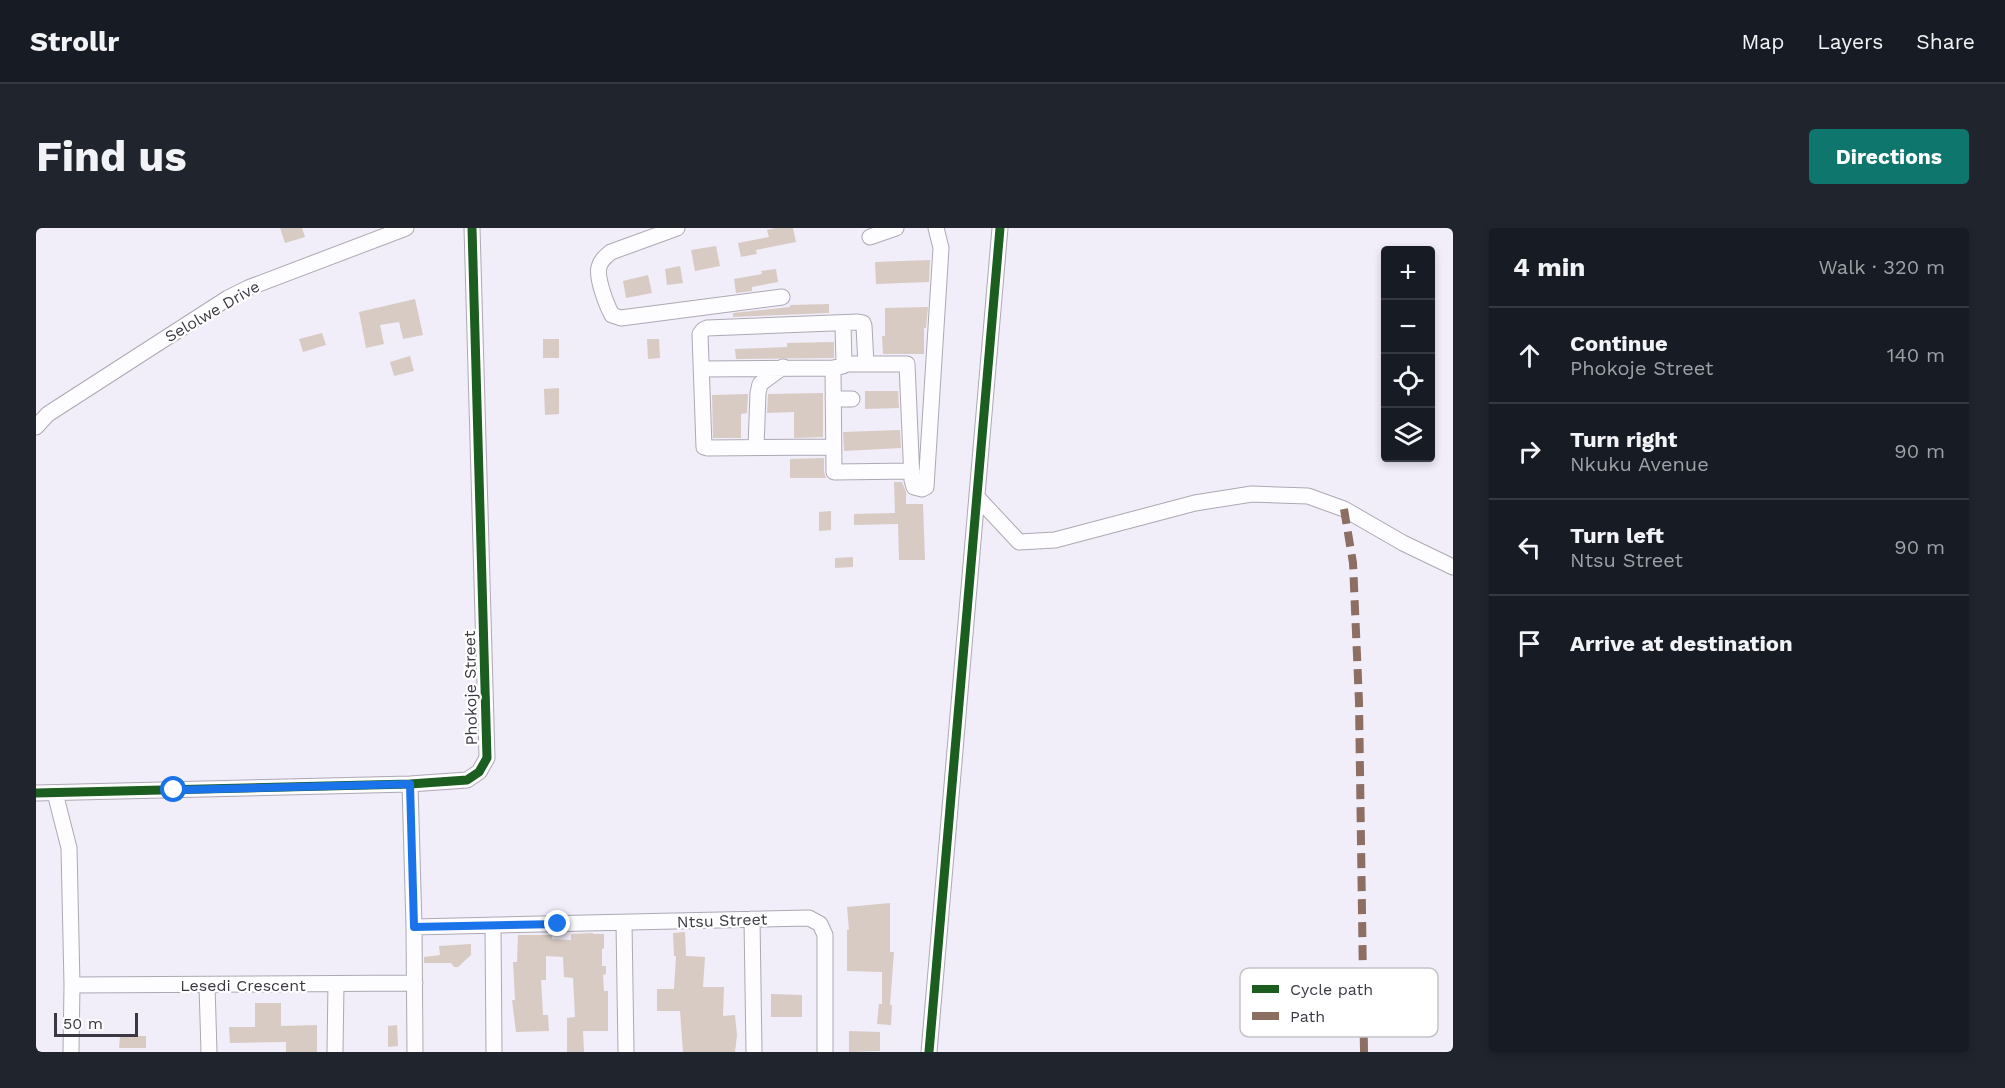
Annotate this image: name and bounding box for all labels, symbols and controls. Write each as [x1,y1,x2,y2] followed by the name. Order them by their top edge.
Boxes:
[30,25,119,58] text: Strollr
[1741,29,1784,54] text: Map
[1817,29,1883,54] text: Layers
[1916,29,1975,54] text: Share
[1809,129,1969,184] button: Directions
[36,132,187,181] text: Find us
[1381,246,1435,462] map controls
[1381,246,1435,300] button: +
[1513,252,1585,282] text: 4 min
[1818,255,1945,279] text: Walk · 320 m
[162,277,263,346] street label: Selolwe Drive
[1381,300,1435,354] button: −
[1570,331,1668,356] text: Continue
[1513,339,1546,372] icon: ahead
[1887,343,1945,367] text: 140 m
[1381,354,1435,408] button: locate
[1570,356,1713,380] text: Phokoje Street
[1381,408,1435,462] button: layers
[1570,427,1677,452] text: Turn right
[1513,435,1546,468] icon: right
[1894,439,1945,463] text: 90 m
[1570,452,1709,476] text: Nkuku Avenue
[1570,523,1664,548] text: Turn left
[1513,531,1546,564] icon: left
[1894,535,1945,559] text: 90 m
[1570,548,1683,572] text: Ntsu Street
[1513,627,1546,660] icon: arrive
[460,630,481,746] street label: Phokoje Street
[1570,631,1793,656] text: Arrive at destination
[160,776,186,802] route start
[677,909,768,932] street label: Ntsu Street
[544,910,570,936] route end
[1240,968,1438,1037] legend
[180,976,306,995] street label: Lesedi Crescent
[1290,980,1373,999] text: Cycle path
[1290,1007,1325,1026] text: Path
[54,1010,138,1038] scale bar
[63,1014,103,1033] text: 50 m

